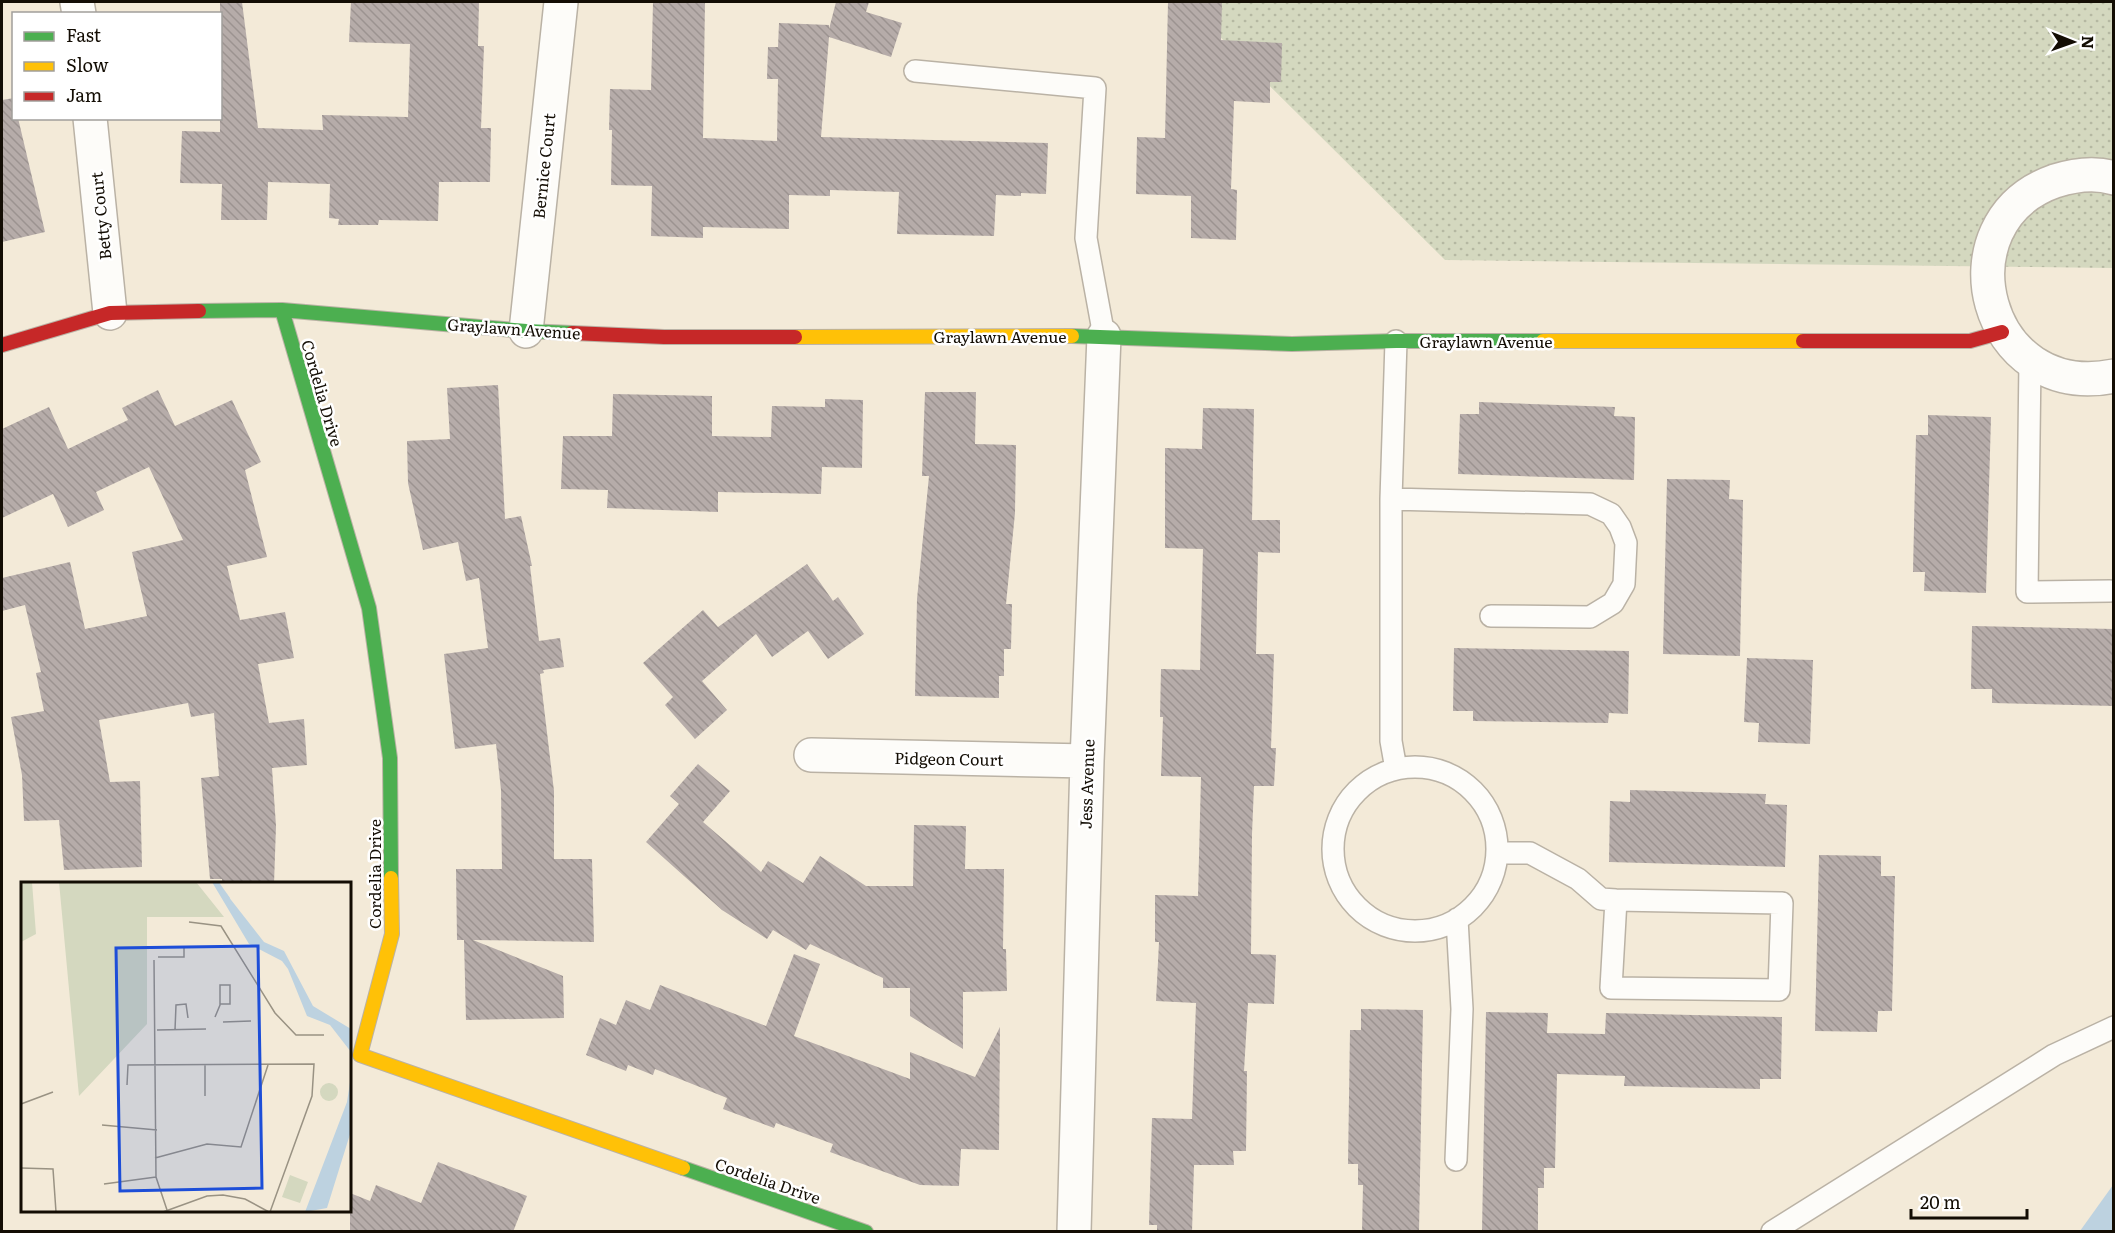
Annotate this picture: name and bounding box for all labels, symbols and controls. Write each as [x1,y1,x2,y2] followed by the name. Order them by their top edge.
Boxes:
[12,12,222,120] legend
[2043,12,2103,72] north arrow
[66,21,102,48] text: Fast
[2077,35,2101,49] text: N
[66,51,109,78] text: Slow
[66,81,102,108] text: Jam
[526,111,561,220] street label: Bernice Court
[83,170,117,261] street label: Betty Court
[447,311,581,345] street label: Graylawn Avenue
[933,324,1067,348] street label: Graylawn Avenue
[1419,329,1553,353] street label: Graylawn Avenue
[296,337,350,449] street label: Cordelia Drive
[1072,739,1100,829] street label: Jess Avenue
[894,745,1004,771] street label: Pidgeon Court
[362,819,386,929] street label: Cordelia Drive
[21,882,351,1212] inset map
[712,1151,824,1209] street label: Cordelia Drive
[1911,1182,2026,1220] scale bar
[1920,1188,1961,1215] text: 20 m

